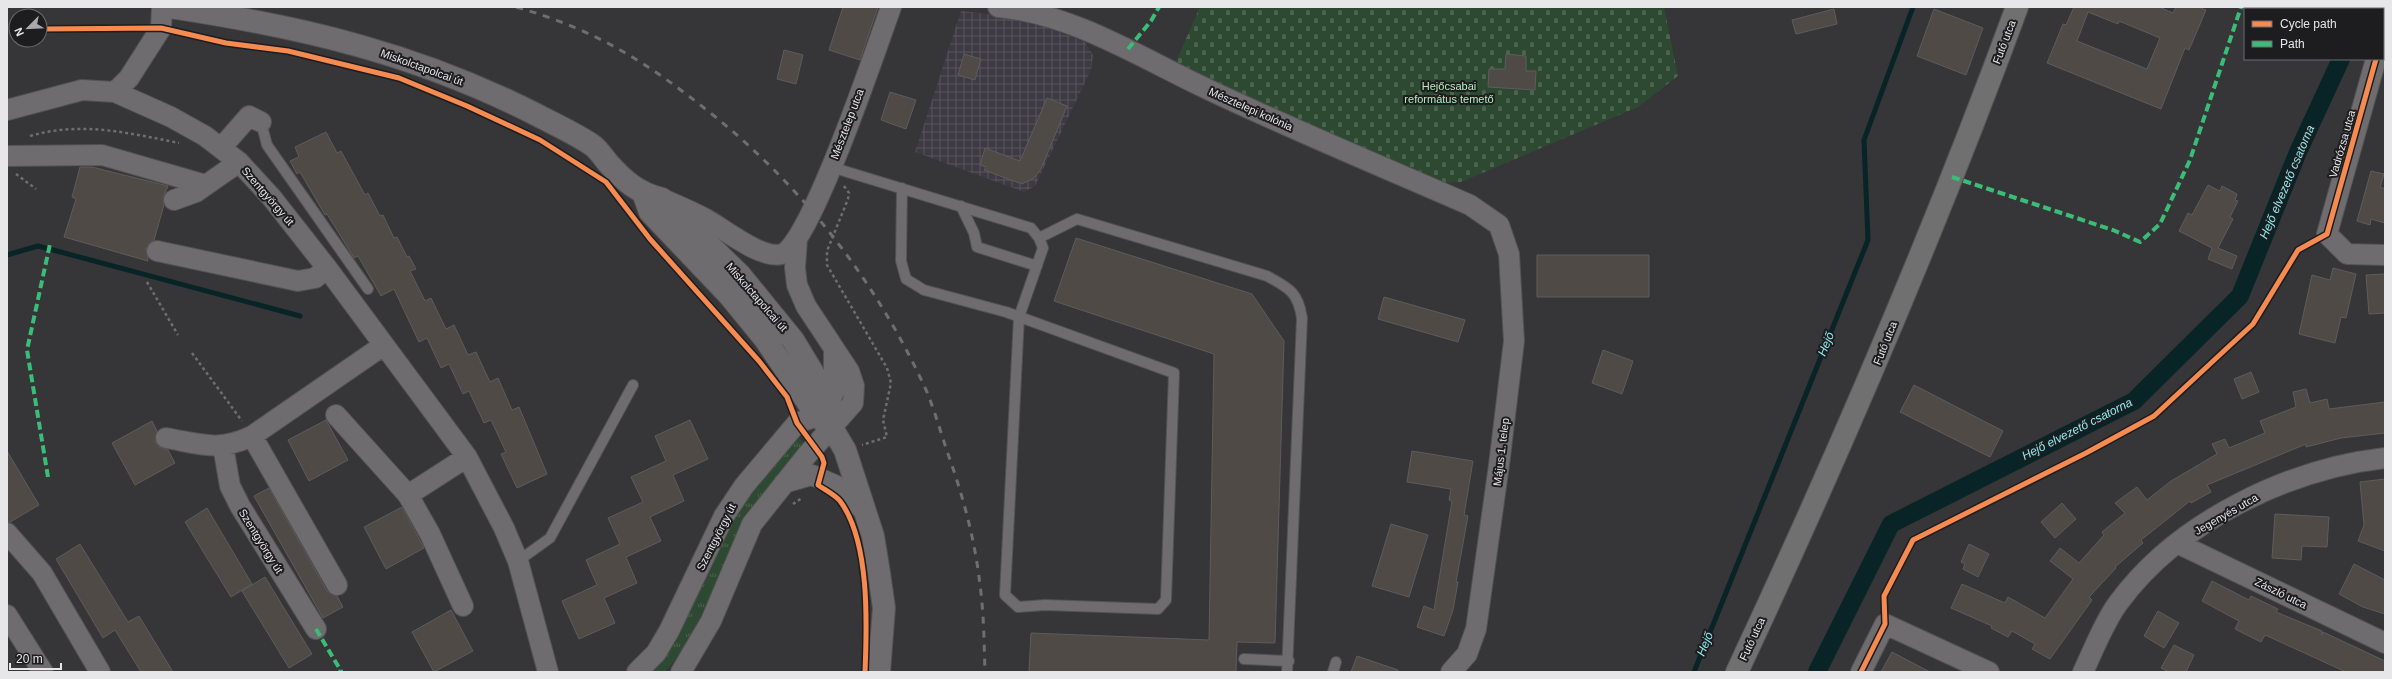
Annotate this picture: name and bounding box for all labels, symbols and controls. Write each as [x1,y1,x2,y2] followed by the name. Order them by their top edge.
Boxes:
[8,8,48,48] north arrow
[2244,8,2384,60] legend
[2280,17,2337,31] text: Cycle path
[1990,18,2018,66] street label: Futó utca
[12,26,26,38] text: N
[2280,37,2305,51] text: Path
[379,47,465,87] street label: Miskolctapolcai út
[1404,80,1494,105] park label: Hejőcsabai református temető
[1207,85,1296,133] street label: Mésztelepi kolónia
[828,86,866,161] street label: Mésztelep utca
[2327,108,2358,179] street label: Vadrózsa utca
[2257,123,2317,241] water label: Hejő elvezető csatorna
[239,164,297,228] street label: Szentgyörgy út
[724,260,790,334] street label: Miskolctapolcai út
[1871,319,1899,367] street label: Futó utca
[1815,330,1837,358] water label: Hejő
[2019,395,2135,463] water label: Hejő elvezető csatorna
[1491,417,1511,487] street label: Május 1. telep
[2192,491,2260,537] street label: Jegenyés utca
[694,502,738,572] street label: Szentgyörgy út
[236,507,286,575] street label: Szentgyörgy út
[2253,575,2310,611] street label: Zászló utca
[1737,615,1768,662] street label: Futó utca
[1694,630,1716,658] water label: Hejő
[10,645,61,671] scale bar
[16,652,43,666] text: 20 m

